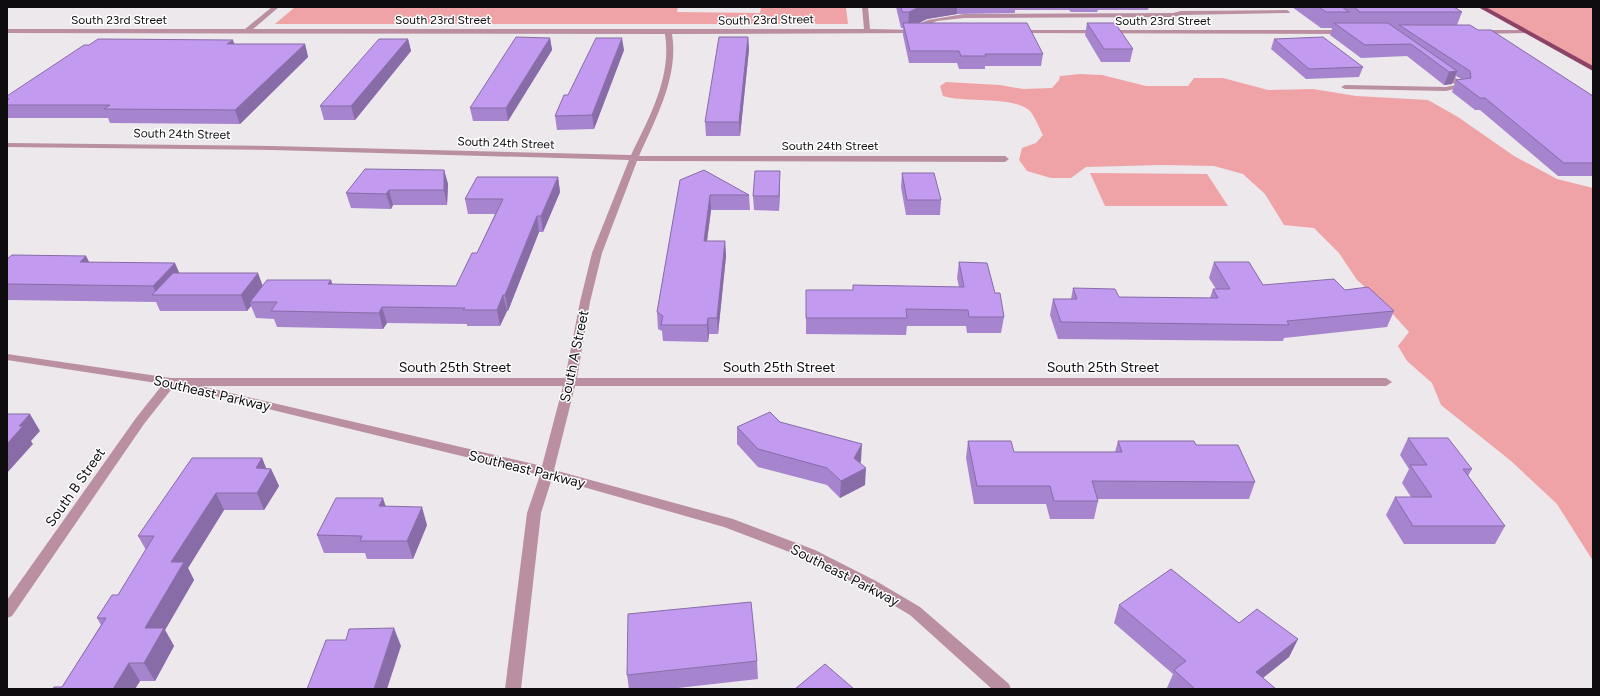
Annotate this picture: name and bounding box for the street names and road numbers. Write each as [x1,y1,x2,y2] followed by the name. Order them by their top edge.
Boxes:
[718,12,815,28] street label: South 23rd Street
[71,13,168,27] street label: South 23rd Street
[395,13,492,27] street label: South 23rd Street
[1115,14,1212,28] street label: South 23rd Street
[133,126,231,142] street label: South 24th Street
[457,134,555,152] street label: South 24th Street
[781,139,879,153] street label: South 24th Street
[556,309,592,403] street label: South A Street
[399,359,511,376] street label: South 25th Street
[723,359,835,376] street label: South 25th Street
[1047,359,1159,376] street label: South 25th Street
[152,372,273,415] street label: Southeast Parkway
[42,445,109,530] street label: South B Street
[467,447,588,492] street label: Southeast Parkway
[788,541,902,610] street label: Southeast Parkway

